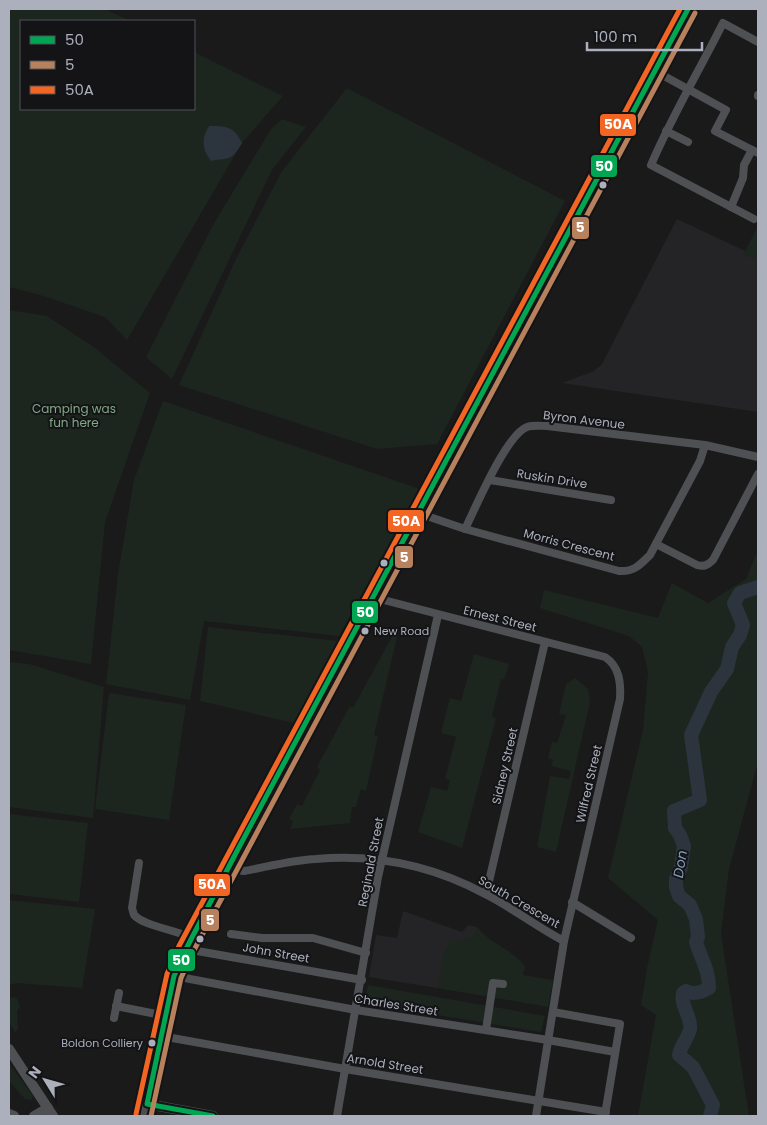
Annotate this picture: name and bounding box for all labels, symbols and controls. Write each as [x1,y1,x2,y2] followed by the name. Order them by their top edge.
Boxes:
[20,20,195,110] legend
[587,20,702,52] scale bar
[594,26,637,47] text: 100 m
[65,29,84,50] text: 50
[65,54,74,75] text: 5
[65,79,94,100] text: 50A
[599,113,637,137] line badge: 50A
[604,114,633,134] text: 50A
[590,154,618,178] line badge: 50
[595,156,613,176] text: 50
[598,180,608,190] unlabelled marker
[571,216,590,240] line badge: 5
[575,217,585,237] text: 5
[32,400,116,431] park label: Camping was fun here
[542,406,626,433] street label: Byron Avenue
[516,465,589,492] street label: Ruskin Drive
[387,509,425,533] line badge: 50A
[392,511,421,531] text: 50A
[522,524,617,565] street label: Morris Crescent
[394,545,414,569] line badge: 5
[399,547,409,567] text: 5
[379,558,389,568] unlabelled marker
[351,600,379,624] line badge: 50
[462,601,538,636] street label: Ernest Street
[356,602,374,622] text: 50
[374,623,429,639] place label: New Road
[360,626,370,636] marker: New Road
[487,726,522,806] street label: Sidney Street
[571,743,606,825] street label: Wilfred Street
[353,816,388,908] street label: Reginald Street
[668,849,692,879] water label: Don
[475,871,563,932] street label: South Crescent
[193,873,231,897] line badge: 50A
[198,874,227,894] text: 50A
[200,908,220,932] line badge: 5
[205,910,215,930] text: 5
[195,934,205,944] unlabelled marker
[241,938,311,967] street label: John Street
[167,948,196,972] line badge: 50
[172,950,190,970] text: 50
[353,989,439,1020] street label: Charles Street
[61,1035,144,1051] place label: Boldon Colliery
[147,1038,157,1048] marker: Boldon Colliery
[346,1049,425,1078] street label: Arnold Street
[20,1055,70,1105] north arrow
[23,1062,46,1082] text: N

